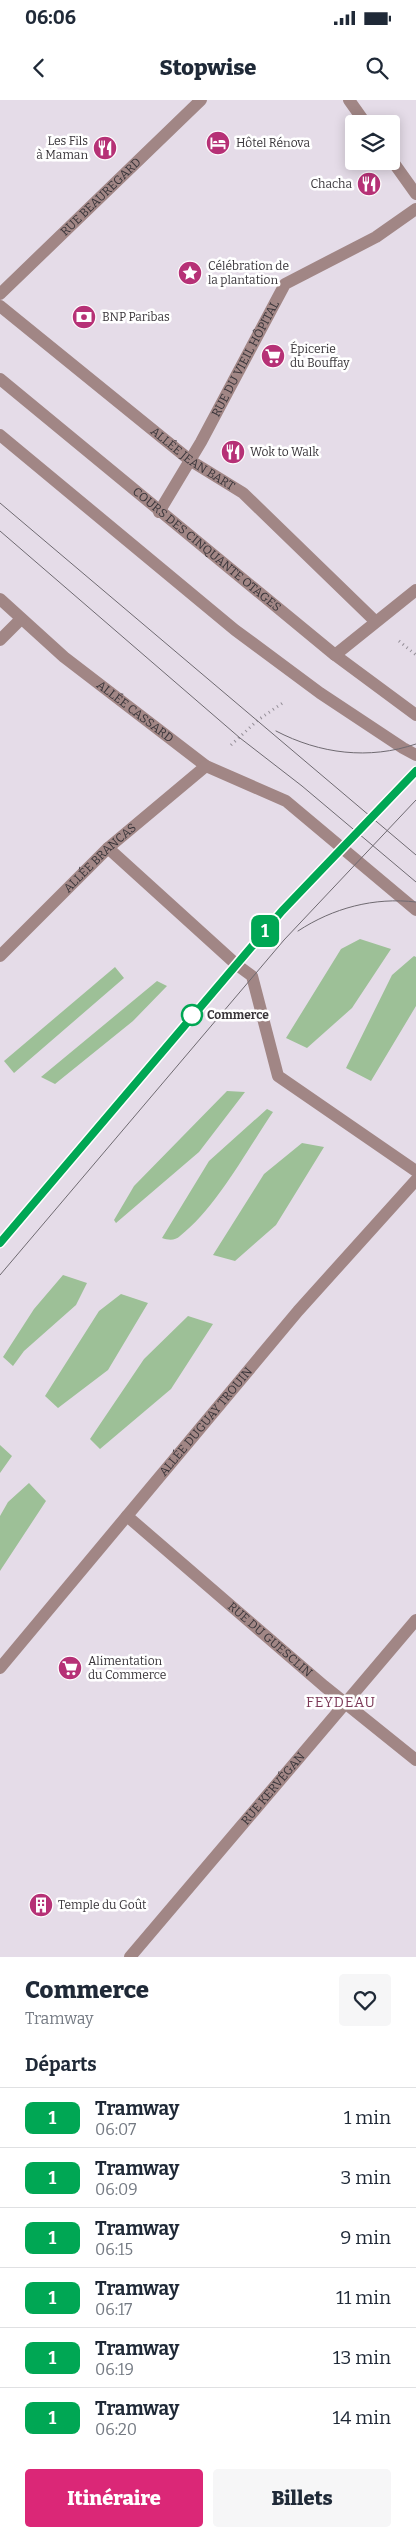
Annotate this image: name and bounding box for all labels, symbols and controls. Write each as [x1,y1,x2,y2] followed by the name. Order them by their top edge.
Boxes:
[25,6,76,29] text: 06:06
[25,54,53,82] icon: back
[160,54,256,81] text: Stopwise
[363,54,391,82] icon: search
[345,115,400,170] map controls
[345,115,400,170] button: layers
[205,130,231,156] hotel icon: Hôtel Rénova
[36,134,88,162] place label: Les Fils à Maman
[92,135,118,161] restaurant icon: Les Fils à Maman
[236,136,310,150] place label: Hôtel Rénova
[58,155,144,239] street label: RUE BEAUREGARD
[356,171,382,197] restaurant icon: Chacha
[311,177,352,191] place label: Chacha
[208,259,289,287] place label: Célébration de la plantation
[177,260,203,286] place icon: Célébration de la plantation
[209,298,282,419] street label: RUE DU VIEIL HÔPITAL
[71,304,97,330] bank icon: BNP Paribas
[102,310,170,324] place label: BNP Paribas
[290,341,350,370] place label: Épicerie du Bouffay
[260,343,286,369] supermarket icon: Épicerie du Bouffay
[148,424,237,493] street label: ALLÉE JEAN BART
[220,439,246,465] restaurant icon: Wok to Walk
[250,445,319,459] place label: Wok to Walk
[130,484,284,615] street label: COURS DES CINQUANTE OTAGES
[94,678,176,745] street label: ALLÉE CASSARD
[61,821,139,895] street label: ALLÉE BRANCAS
[249,915,281,947] line badge: 1
[261,920,269,942] text: 1
[181,1004,203,1026] marker: Commerce
[207,1008,269,1022] place label: Commerce
[156,1364,255,1479] street label: ALLÉE DUGUAY TROUIN
[225,1599,316,1680] street label: RUE DU GUESCLIN
[88,1654,166,1682] place label: Alimentation du Commerce
[57,1655,83,1681] supermarket icon: Alimentation du Commerce
[306,1694,376,1711] district label: FEYDEAU
[238,1749,308,1828] street label: RUE KERVÉGAN
[28,1892,54,1918] building icon: Temple du Goût
[58,1898,147,1912] place label: Temple du Goût
[339,1974,391,2026] button: heart
[25,1976,149,2004] text: Commerce
[25,2009,93,2028] text: Tramway
[25,2053,97,2076] text: Départs
[95,2097,179,2120] text: Tramway
[344,2106,391,2129] text: 1 min
[49,2107,56,2129] text: 1
[95,2120,136,2139] text: 06:07
[95,2157,179,2180] text: Tramway
[341,2166,391,2189] text: 3 min
[49,2167,56,2189] text: 1
[95,2180,138,2199] text: 06:09
[95,2217,179,2240] text: Tramway
[340,2226,391,2249] text: 9 min
[49,2227,56,2249] text: 1
[95,2240,133,2259] text: 06:15
[95,2277,179,2300] text: Tramway
[336,2286,391,2309] text: 11 min
[49,2287,56,2309] text: 1
[95,2300,132,2319] text: 06:17
[95,2337,179,2360] text: Tramway
[333,2346,391,2369] text: 13 min
[49,2347,56,2369] text: 1
[95,2360,134,2379] text: 06:19
[95,2397,179,2420] text: Tramway
[333,2406,391,2429] text: 14 min
[49,2407,56,2429] text: 1
[95,2420,137,2439] text: 06:20
[25,2469,203,2527] button: Itinéraire
[213,2469,391,2527] button: Billets

